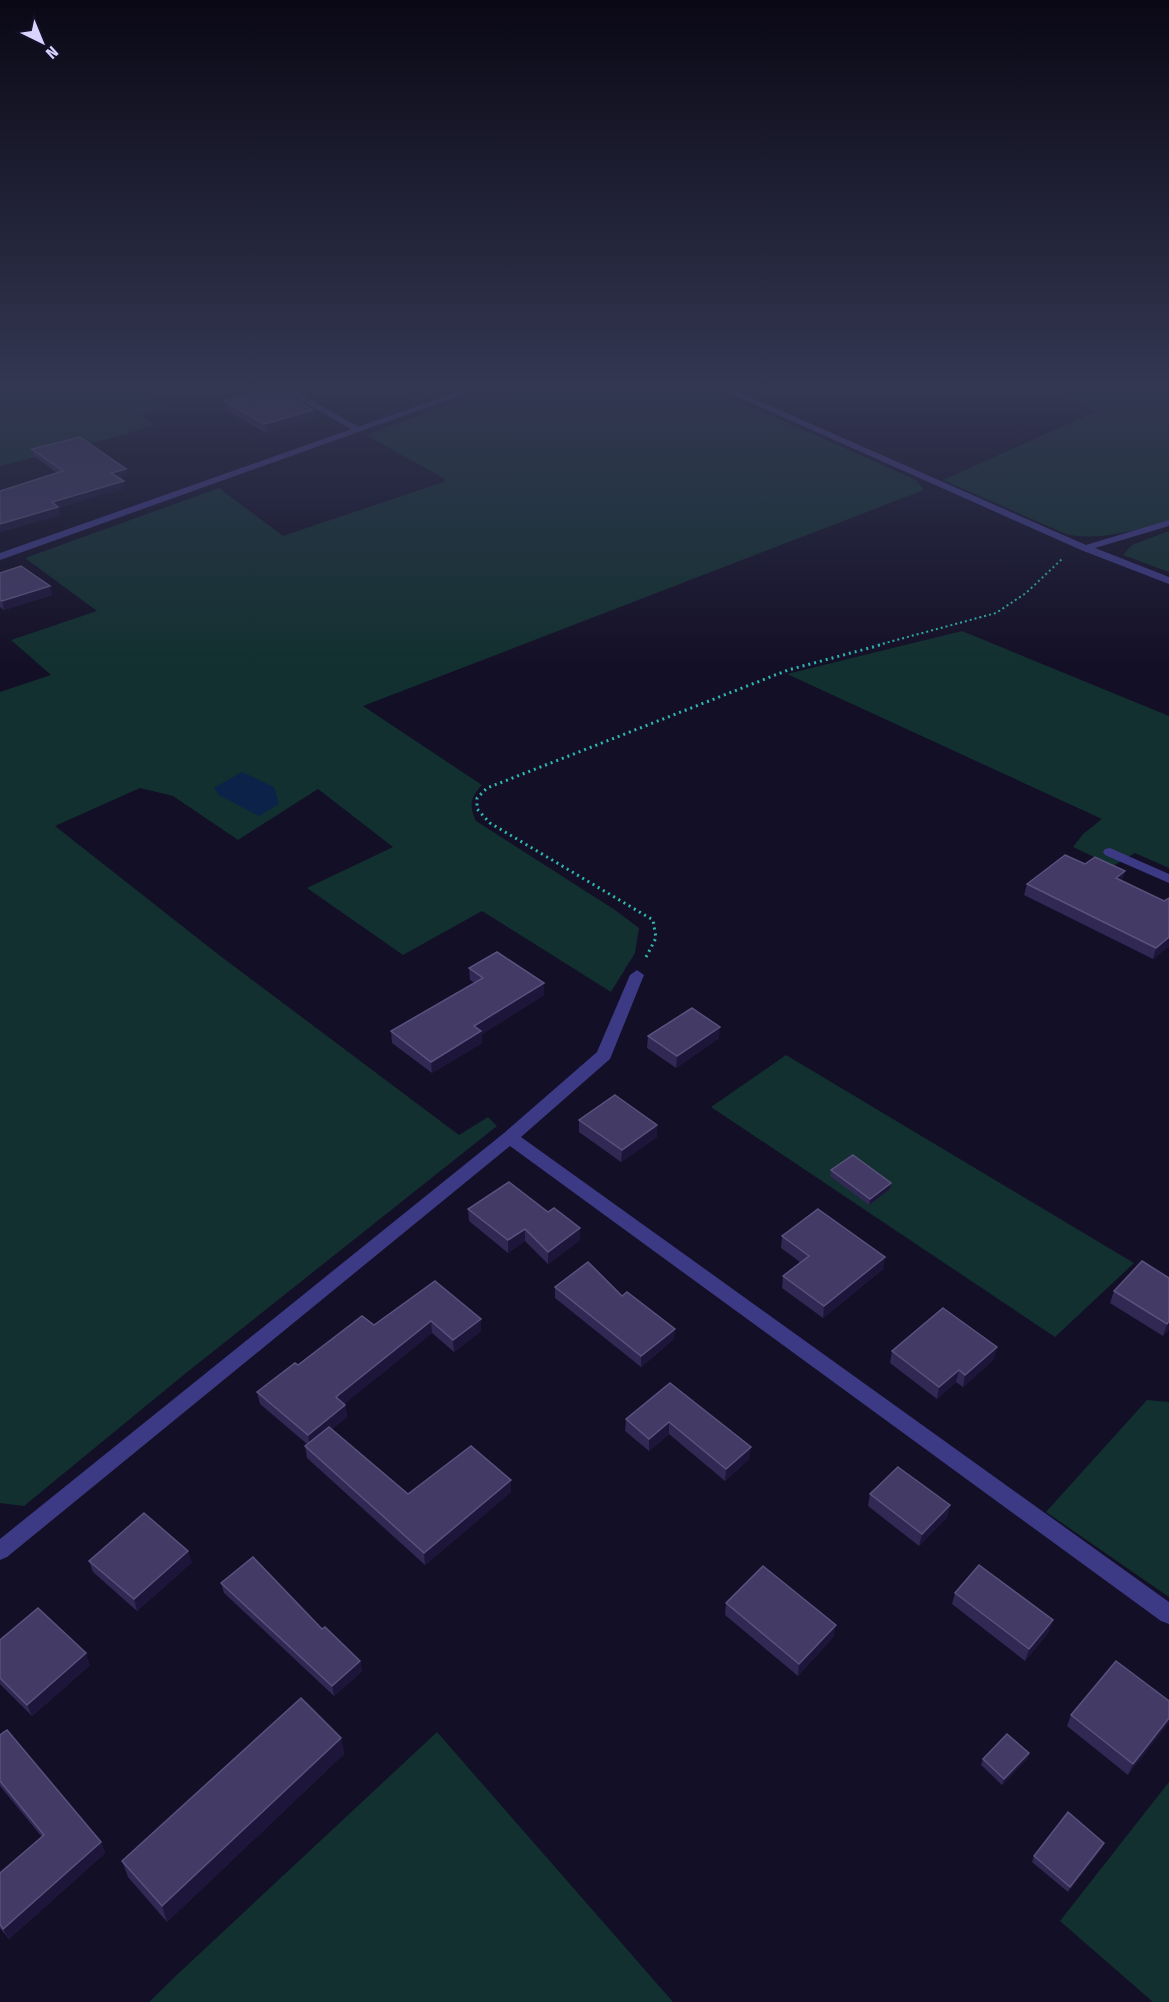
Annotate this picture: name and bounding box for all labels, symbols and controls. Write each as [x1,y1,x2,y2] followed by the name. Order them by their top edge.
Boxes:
[12,12,72,72] north arrow
[42,42,62,63] text: N

